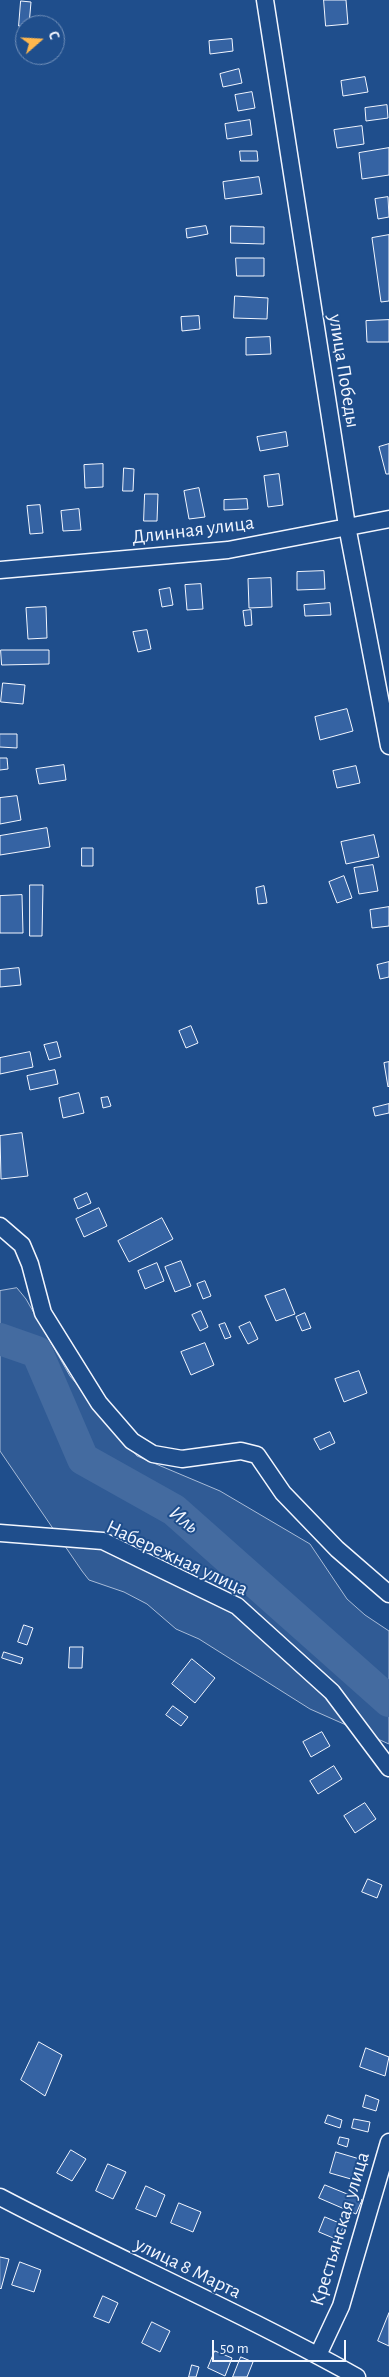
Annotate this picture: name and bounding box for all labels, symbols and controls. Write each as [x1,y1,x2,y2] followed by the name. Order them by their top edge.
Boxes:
[15,15,65,65] north arrow
[45,29,61,41] text: С
[323,312,365,430] street label: улица Победы
[131,511,255,549] street label: Длинная улица
[164,1501,204,1539] water label: Иль
[102,1515,252,1601] street label: Набережная улица
[305,2149,375,2309] street label: Крестьянская улица
[131,2232,245,2304] street label: улица 8 Марта
[214,2330,348,2362] scale bar
[220,2341,249,2356] text: 50 m

